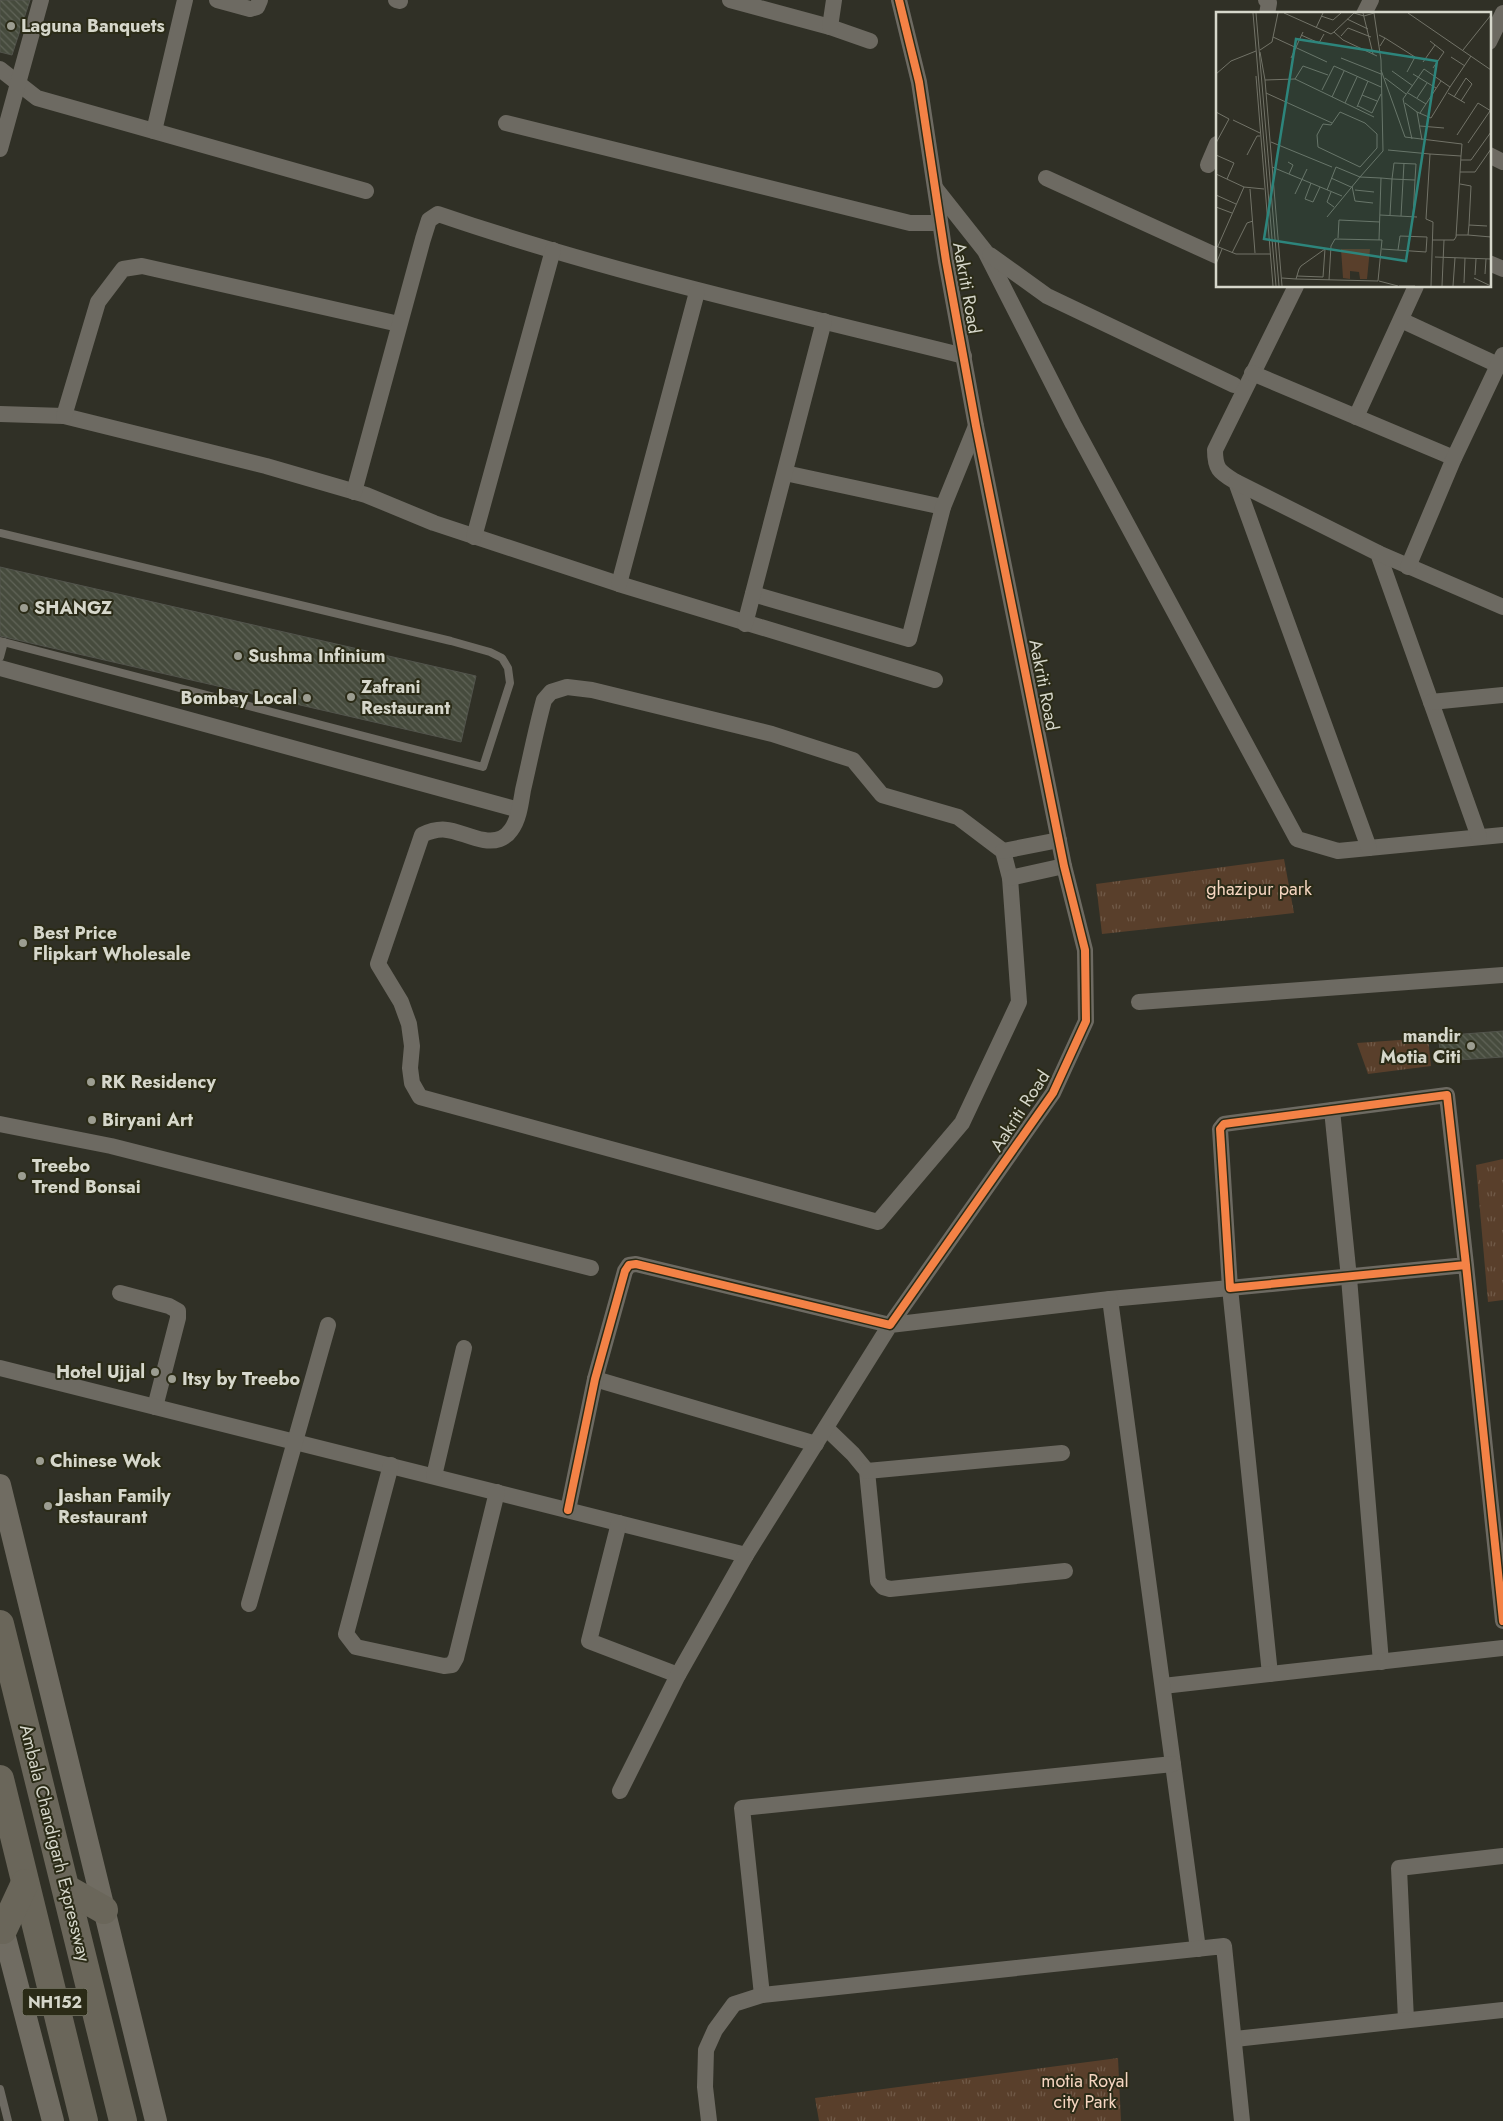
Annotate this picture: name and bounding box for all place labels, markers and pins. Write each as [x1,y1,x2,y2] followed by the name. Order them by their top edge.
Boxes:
[21,13,165,39] place label: Laguna Banquets
[5,20,17,32] marker: Laguna Banquets
[34,595,112,621] place label: SHANGZ
[18,602,30,614] marker: SHANGZ
[248,643,386,669] place label: Sushma Infinium
[232,650,244,662] marker: Sushma Infinium
[361,674,450,721] place label: Zafrani Restaurant
[181,685,297,711] place label: Bombay Local
[345,691,357,703] marker: Zafrani Restaurant
[301,692,313,704] marker: Bombay Local
[33,920,191,967] place label: Best Price Flipkart Wholesale
[17,937,29,949] marker: Best Price Flipkart Wholesale
[1380,1023,1462,1070] place label: mandir Motia Citi
[1465,1040,1477,1052] marker: mandir Motia Citi
[101,1069,216,1095] place label: RK Residency
[85,1076,97,1088] marker: RK Residency
[102,1107,193,1133] place label: Biryani Art
[86,1114,98,1126] marker: Biryani Art
[32,1153,141,1200] place label: Treebo Trend Bonsai
[16,1170,28,1182] marker: Treebo Trend Bonsai
[56,1359,145,1385] place label: Hotel Ujjal
[149,1366,161,1378] marker: Hotel Ujjal
[182,1366,301,1392] place label: Itsy by Treebo
[166,1373,178,1385] marker: Itsy by Treebo
[50,1448,162,1474] place label: Chinese Wok
[34,1455,46,1467] marker: Chinese Wok
[55,1483,171,1530] place label: Jashan Family Restaurant
[42,1500,54,1512] marker: Jashan Family Restaurant

